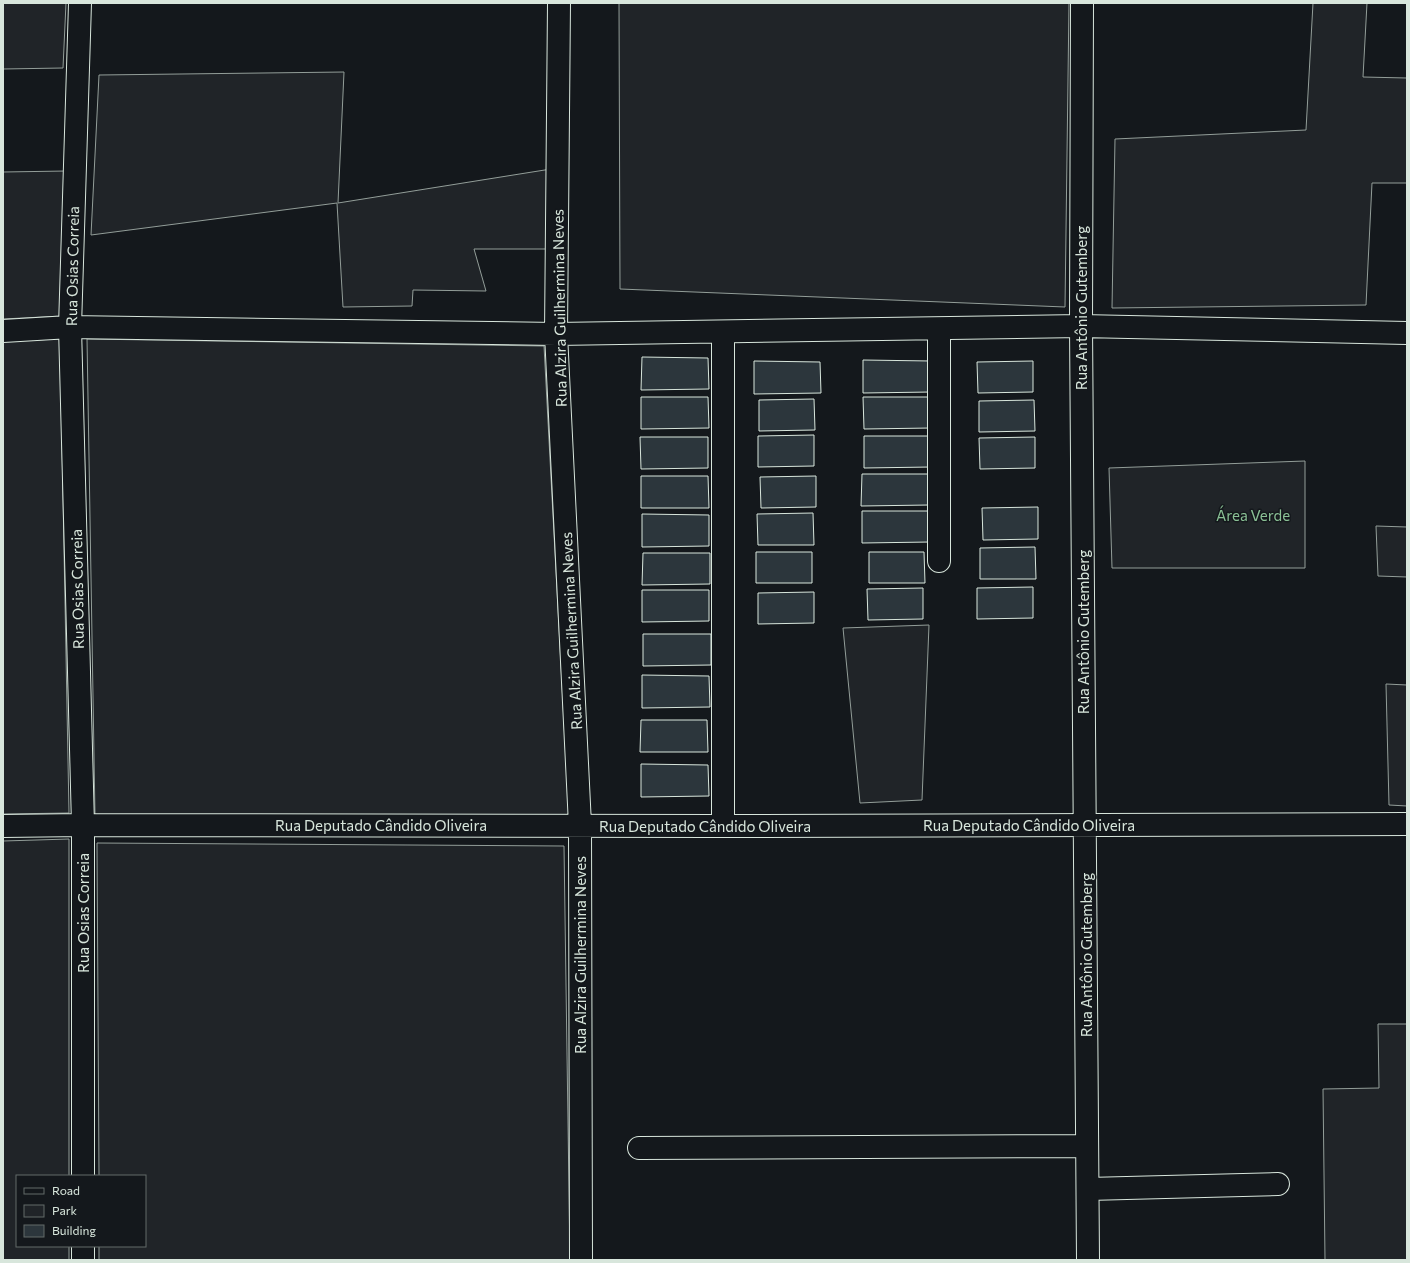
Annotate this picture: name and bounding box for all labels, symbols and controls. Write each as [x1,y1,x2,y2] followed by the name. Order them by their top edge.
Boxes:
[62,206,82,326] street label: Rua Osias Correia
[548,209,570,407] street label: Rua Alzira Guilhermina Neves
[1072,226,1090,390] street label: Rua Antônio Gutemberg
[1216,505,1290,524] park label: Área Verde
[67,529,87,649] street label: Rua Osias Correia
[557,531,585,730] street label: Rua Alzira Guilhermina Neves
[1074,550,1092,714] street label: Rua Antônio Gutemberg
[275,816,487,834] street label: Rua Deputado Cândido Oliveira
[923,816,1135,834] street label: Rua Deputado Cândido Oliveira
[599,817,811,835] street label: Rua Deputado Cândido Oliveira
[74,853,92,973] street label: Rua Osias Correia
[571,856,589,1054] street label: Rua Alzira Guilhermina Neves
[1077,873,1095,1037] street label: Rua Antônio Gutemberg
[16,1175,146,1247] legend
[52,1183,80,1197] text: Road
[52,1203,78,1217] text: Park
[52,1223,96,1237] text: Building

